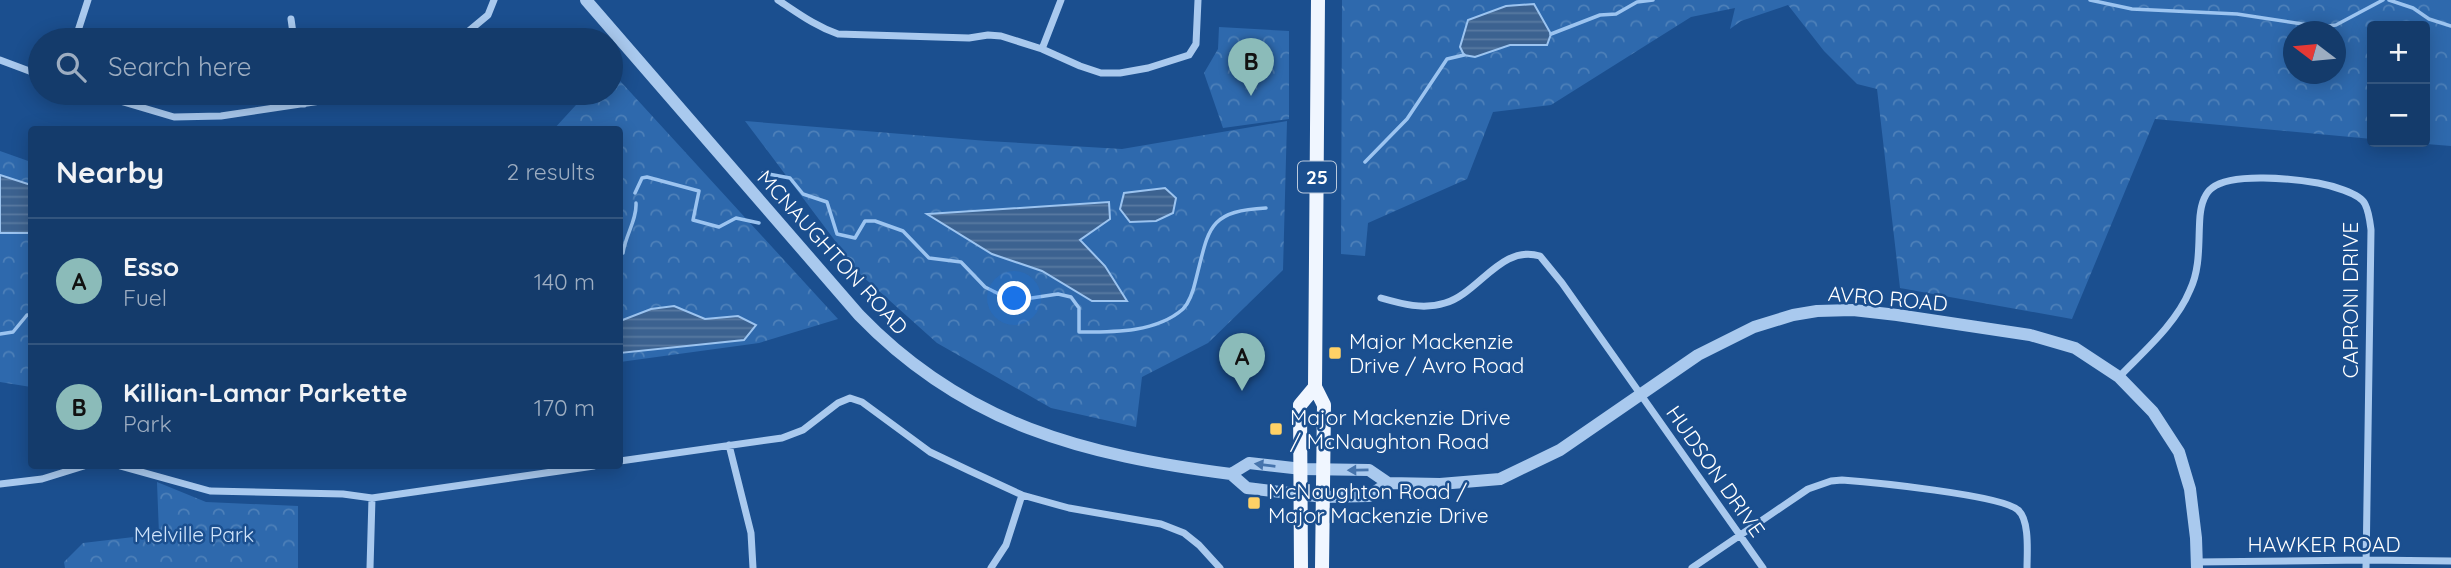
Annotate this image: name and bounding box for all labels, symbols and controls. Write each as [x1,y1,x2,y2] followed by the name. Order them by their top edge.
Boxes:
[2283,21,2346,84] north arrow
[2367,21,2430,147] map controls
[2367,21,2430,84] button: +
[28,28,623,105] search box
[1228,38,1274,96] pin: B
[52,48,90,86] icon: search
[108,50,252,83] text: Search here
[2367,84,2430,147] button: −
[56,153,164,191] text: Nearby
[506,157,595,186] text: 2 results
[1298,162,1336,192] road number: 25
[752,164,914,340] street label: MCNAUGHTON ROAD
[2337,222,2363,378] street label: CAPRONI DRIVE
[123,250,179,283] text: Esso
[72,267,86,296] text: A
[534,267,595,296] text: 140 m
[1827,280,1949,316] street label: AVRO ROAD
[997,281,1031,315] your location
[123,283,167,312] text: Fuel
[1349,328,1524,378] place label: Major Mackenzie Drive / Avro Road
[1219,333,1265,391] pin: A
[1327,345,1343,361] marker: Major Mackenzie Drive / Avro Road
[123,376,407,409] text: Killian-Lamar Parkette
[71,393,87,422] text: B
[534,393,595,422] text: 170 m
[1661,400,1771,542] street label: HUDSON DRIVE
[1290,404,1511,454] place label: Major Mackenzie Drive / McNaughton Road
[123,409,172,438] text: Park
[1268,421,1284,437] marker: Major Mackenzie Drive / McNaughton Road
[1253,459,1275,470] one-way arrow
[1346,464,1368,476] one-way arrow
[1268,478,1489,528] place label: McNaughton Road / Major Mackenzie Drive
[1246,495,1262,511] marker: McNaughton Road / Major Mackenzie Drive
[134,521,254,547] park label: Melville Park
[2248,531,2400,557] street label: HAWKER ROAD

